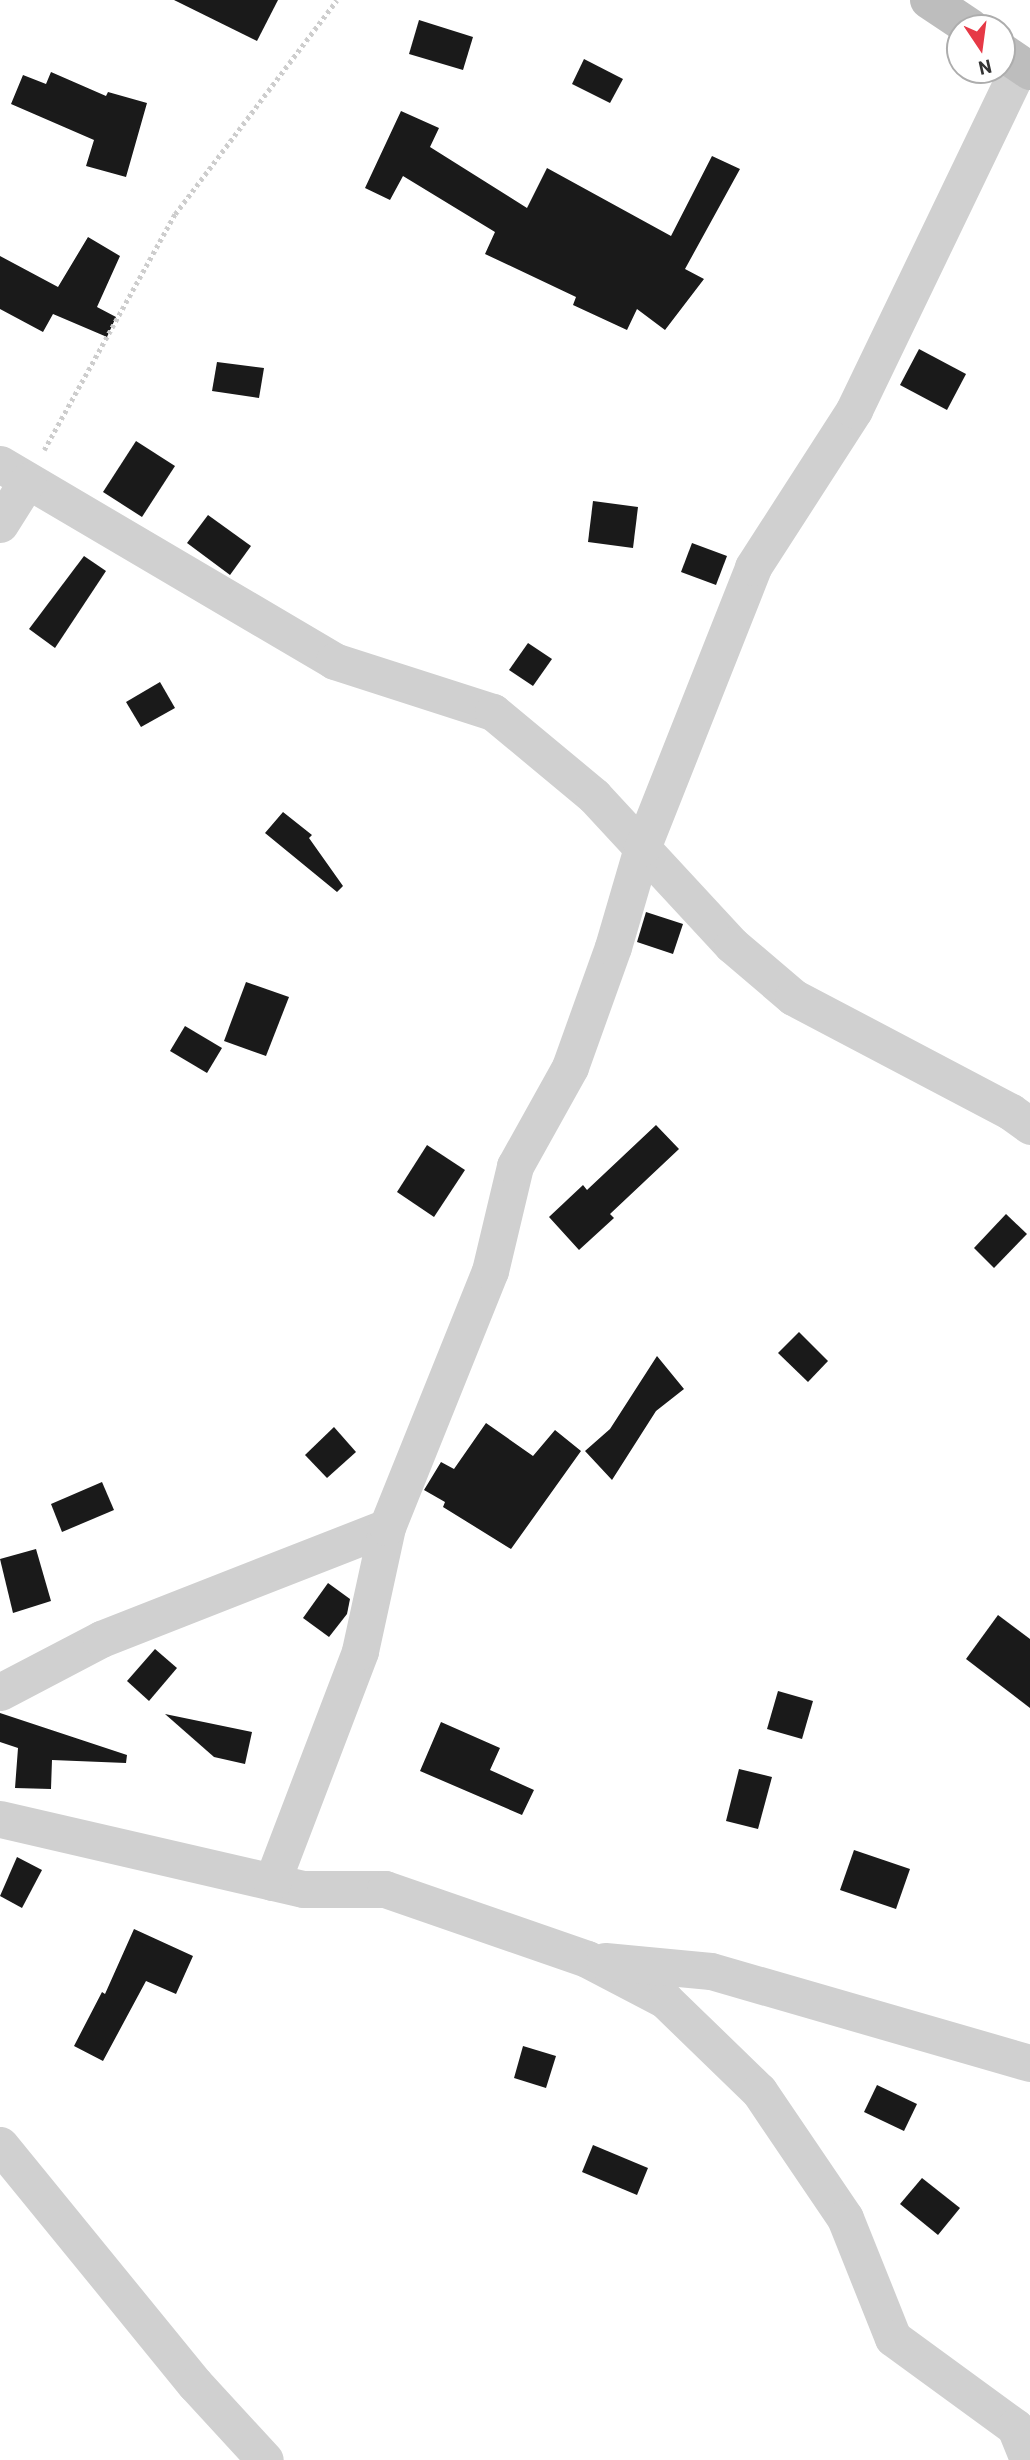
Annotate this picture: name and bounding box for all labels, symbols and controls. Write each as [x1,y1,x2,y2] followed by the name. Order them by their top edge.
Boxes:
[946,14,1016,84] north arrow
[977,55,994,81] text: N

